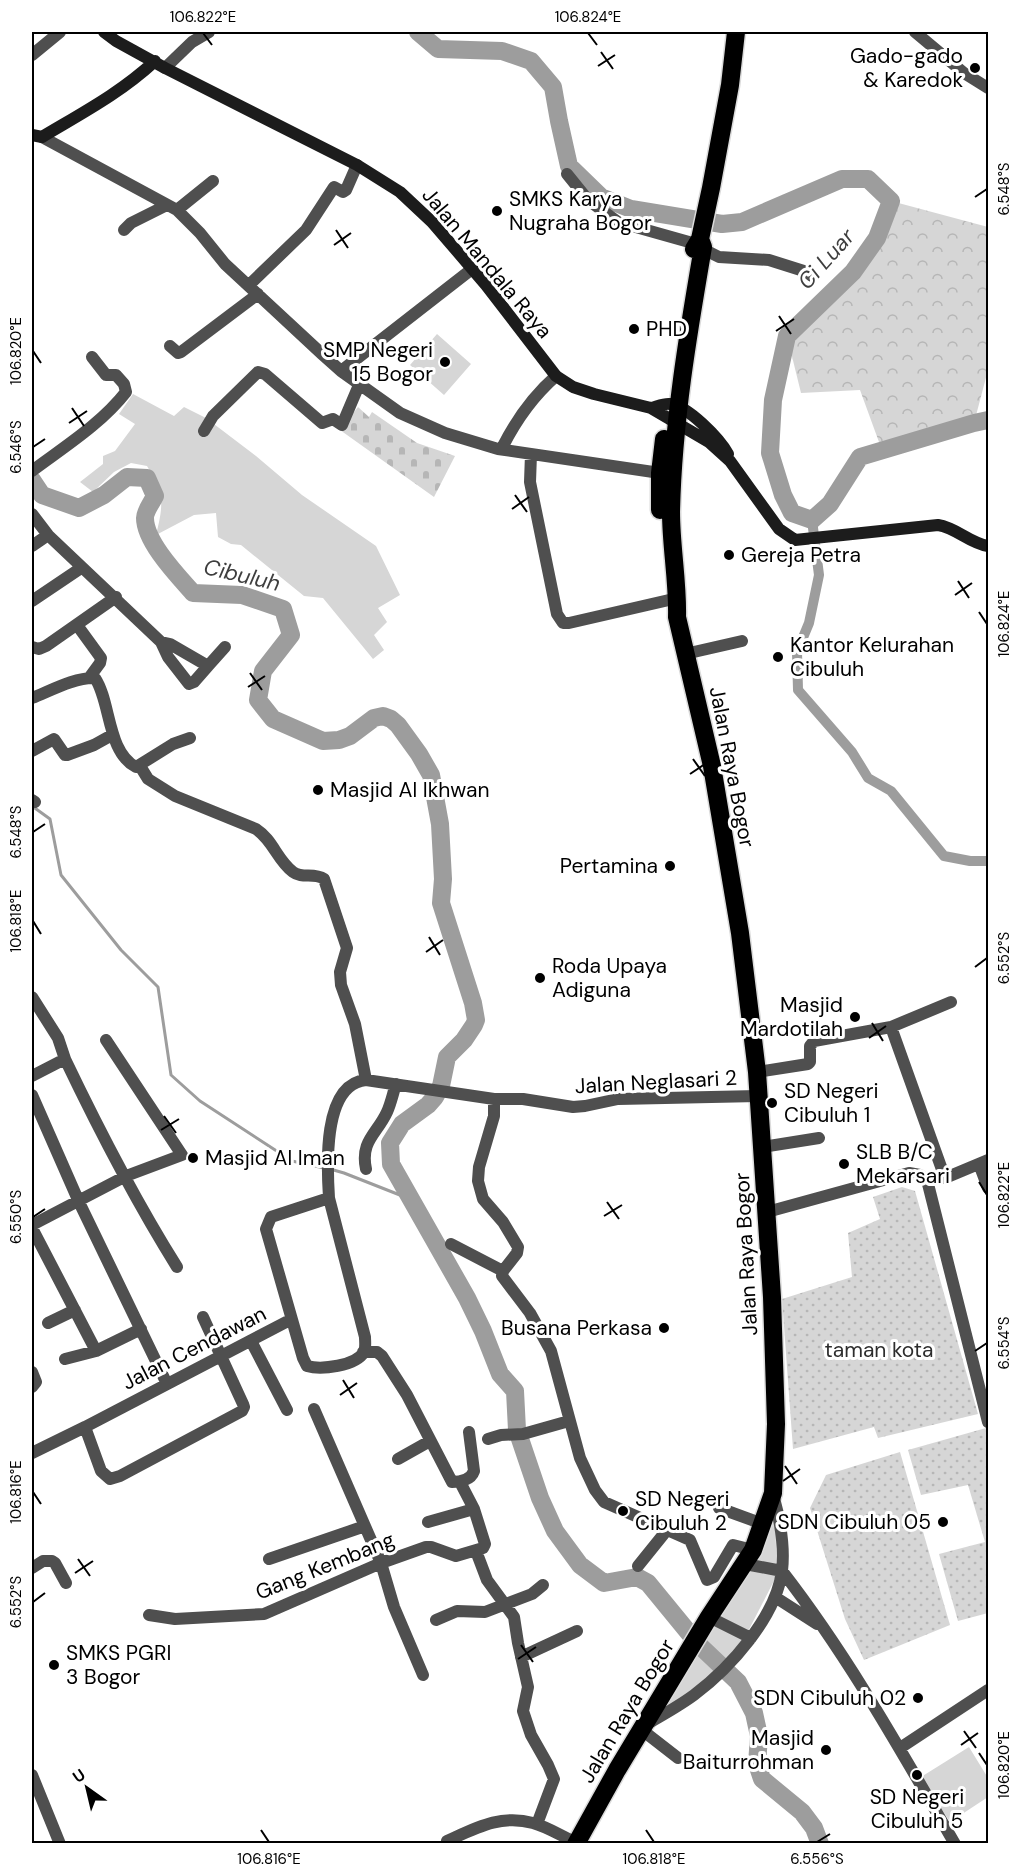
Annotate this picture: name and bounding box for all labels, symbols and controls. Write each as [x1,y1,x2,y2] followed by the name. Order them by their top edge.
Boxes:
[170,7,236,27] text: 106.822°E
[555,7,621,27] text: 106.824°E
[850,42,963,94] place label: Gado-gado & Karedok
[968,61,982,75] marker: Gado-gado & Karedok
[994,162,1014,216] text: 6.548°S
[416,182,558,344] street label: Jalan Mandala Raya
[509,185,652,237] place label: SMKS Karya Nugraha Bogor
[490,204,504,218] marker: SMKS Karya Nugraha Bogor
[791,222,861,295] water label: Ci Luar
[646,315,687,343] place label: PHD
[6,317,26,385] text: 106.820°E
[627,322,641,336] marker: PHD
[323,336,433,388] place label: SMP Negeri 15 Bogor
[438,355,452,369] marker: SMP Negeri 15 Bogor
[6,420,26,474] text: 6.546°S
[741,541,861,569] place label: Gereja Petra
[722,548,736,562] marker: Gereja Petra
[201,552,283,598] water label: Cibuluh
[994,591,1014,657] text: 106.824°E
[790,631,954,683] place label: Kantor Kelurahan Cibuluh
[771,650,785,664] marker: Kantor Kelurahan Cibuluh
[703,684,761,850] street label: Jalan Raya Bogor
[330,776,489,804] place label: Masjid Al Ikhwan
[311,783,325,797] marker: Masjid Al Ikhwan
[6,805,26,859] text: 6.548°S
[560,852,658,880] place label: Pertamina
[663,859,677,873] marker: Pertamina
[6,890,26,953] text: 106.818°E
[994,932,1014,984] text: 6.552°S
[552,952,667,1004] place label: Roda Upaya Adiguna
[533,971,547,985] marker: Roda Upaya Adiguna
[740,991,843,1043] place label: Masjid Mardotilah
[848,1010,862,1024] marker: Masjid Mardotilah
[574,1064,738,1100] street label: Jalan Neglasari 2
[784,1077,879,1129] place label: SD Negeri Cibuluh 1
[765,1096,779,1110] marker: SD Negeri Cibuluh 1
[856,1138,950,1190] place label: SLB B/C Mekarsari
[205,1144,345,1172] place label: Masjid Al Iman
[186,1151,200,1165] marker: Masjid Al Iman
[837,1157,851,1171] marker: SLB B/C Mekarsari
[994,1162,1014,1228] text: 106.822°E
[728,1172,764,1336] street label: Jalan Raya Bogor
[6,1190,26,1244] text: 6.550°S
[117,1300,271,1396] street label: Jalan Cendawan
[501,1314,652,1342] place label: Busana Perkasa
[994,1316,1014,1370] text: 6.554°S
[657,1321,671,1335] marker: Busana Perkasa
[825,1336,933,1364] park label: taman kota
[6,1460,26,1524] text: 106.816°E
[635,1485,730,1537] place label: SD Negeri Cibuluh 2
[616,1504,630,1518] marker: SD Negeri Cibuluh 2
[777,1508,931,1536] place label: SDN Cibuluh 05
[936,1515,950,1529] marker: SDN Cibuluh 05
[251,1525,399,1607] street label: Gang Kembang
[6,1576,26,1628] text: 6.552°S
[573,1634,681,1788] street label: Jalan Raya Bogor
[66,1639,171,1691] place label: SMKS PGRI 3 Bogor
[47,1658,61,1672] marker: SMKS PGRI 3 Bogor
[753,1684,906,1712] place label: SDN Cibuluh 02
[911,1691,925,1705] marker: SDN Cibuluh 02
[683,1724,814,1776] place label: Masjid Baiturrohman
[994,1731,1014,1799] text: 106.820°E
[819,1743,833,1757] marker: Masjid Baiturrohman
[57,1758,117,1818] north arrow
[68,1764,89,1788] text: U
[910,1768,924,1782] marker: SD Negeri Cibuluh 5
[870,1783,964,1835] place label: SD Negeri Cibuluh 5
[237,1849,301,1869] text: 106.816°E
[623,1849,686,1869] text: 106.818°E
[790,1849,844,1869] text: 6.556°S

